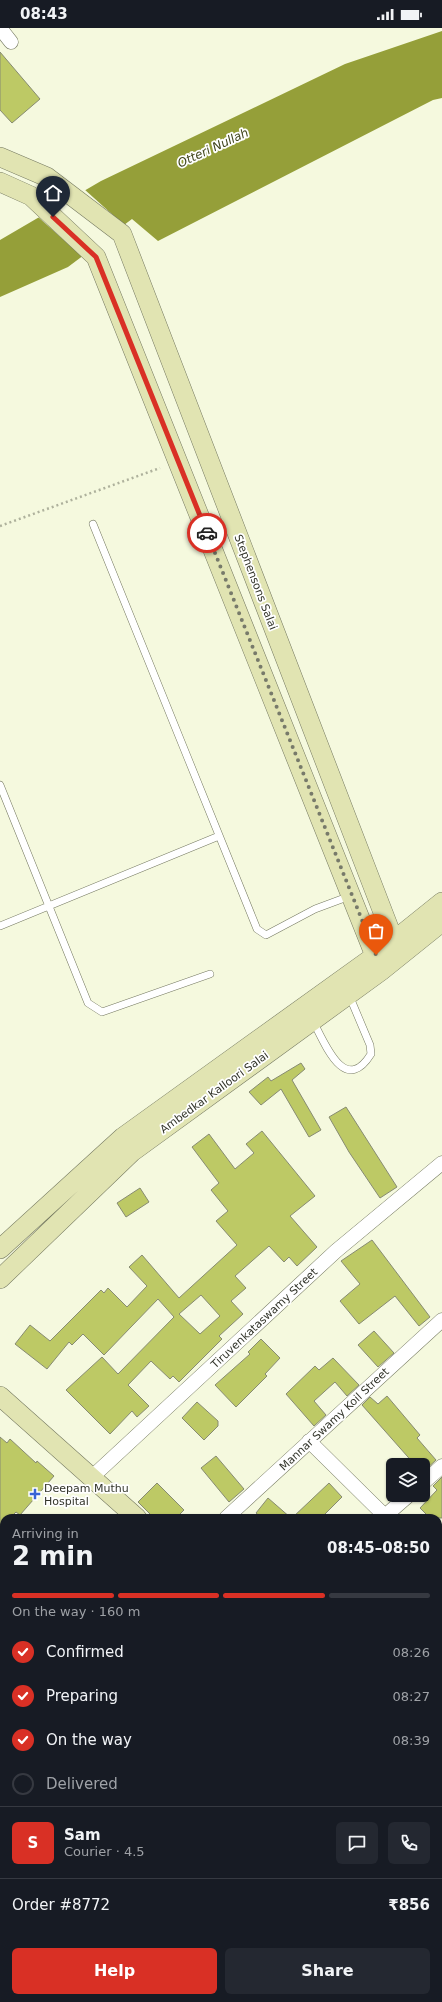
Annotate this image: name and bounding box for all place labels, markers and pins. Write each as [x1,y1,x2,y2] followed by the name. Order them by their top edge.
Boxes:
[36,176,70,217] pin
[359,914,393,955] pin
[44,1482,129,1508] place label: Deepam Muthu Hospital
[29,1488,41,1500] marker: Deepam Muthu Hospital

